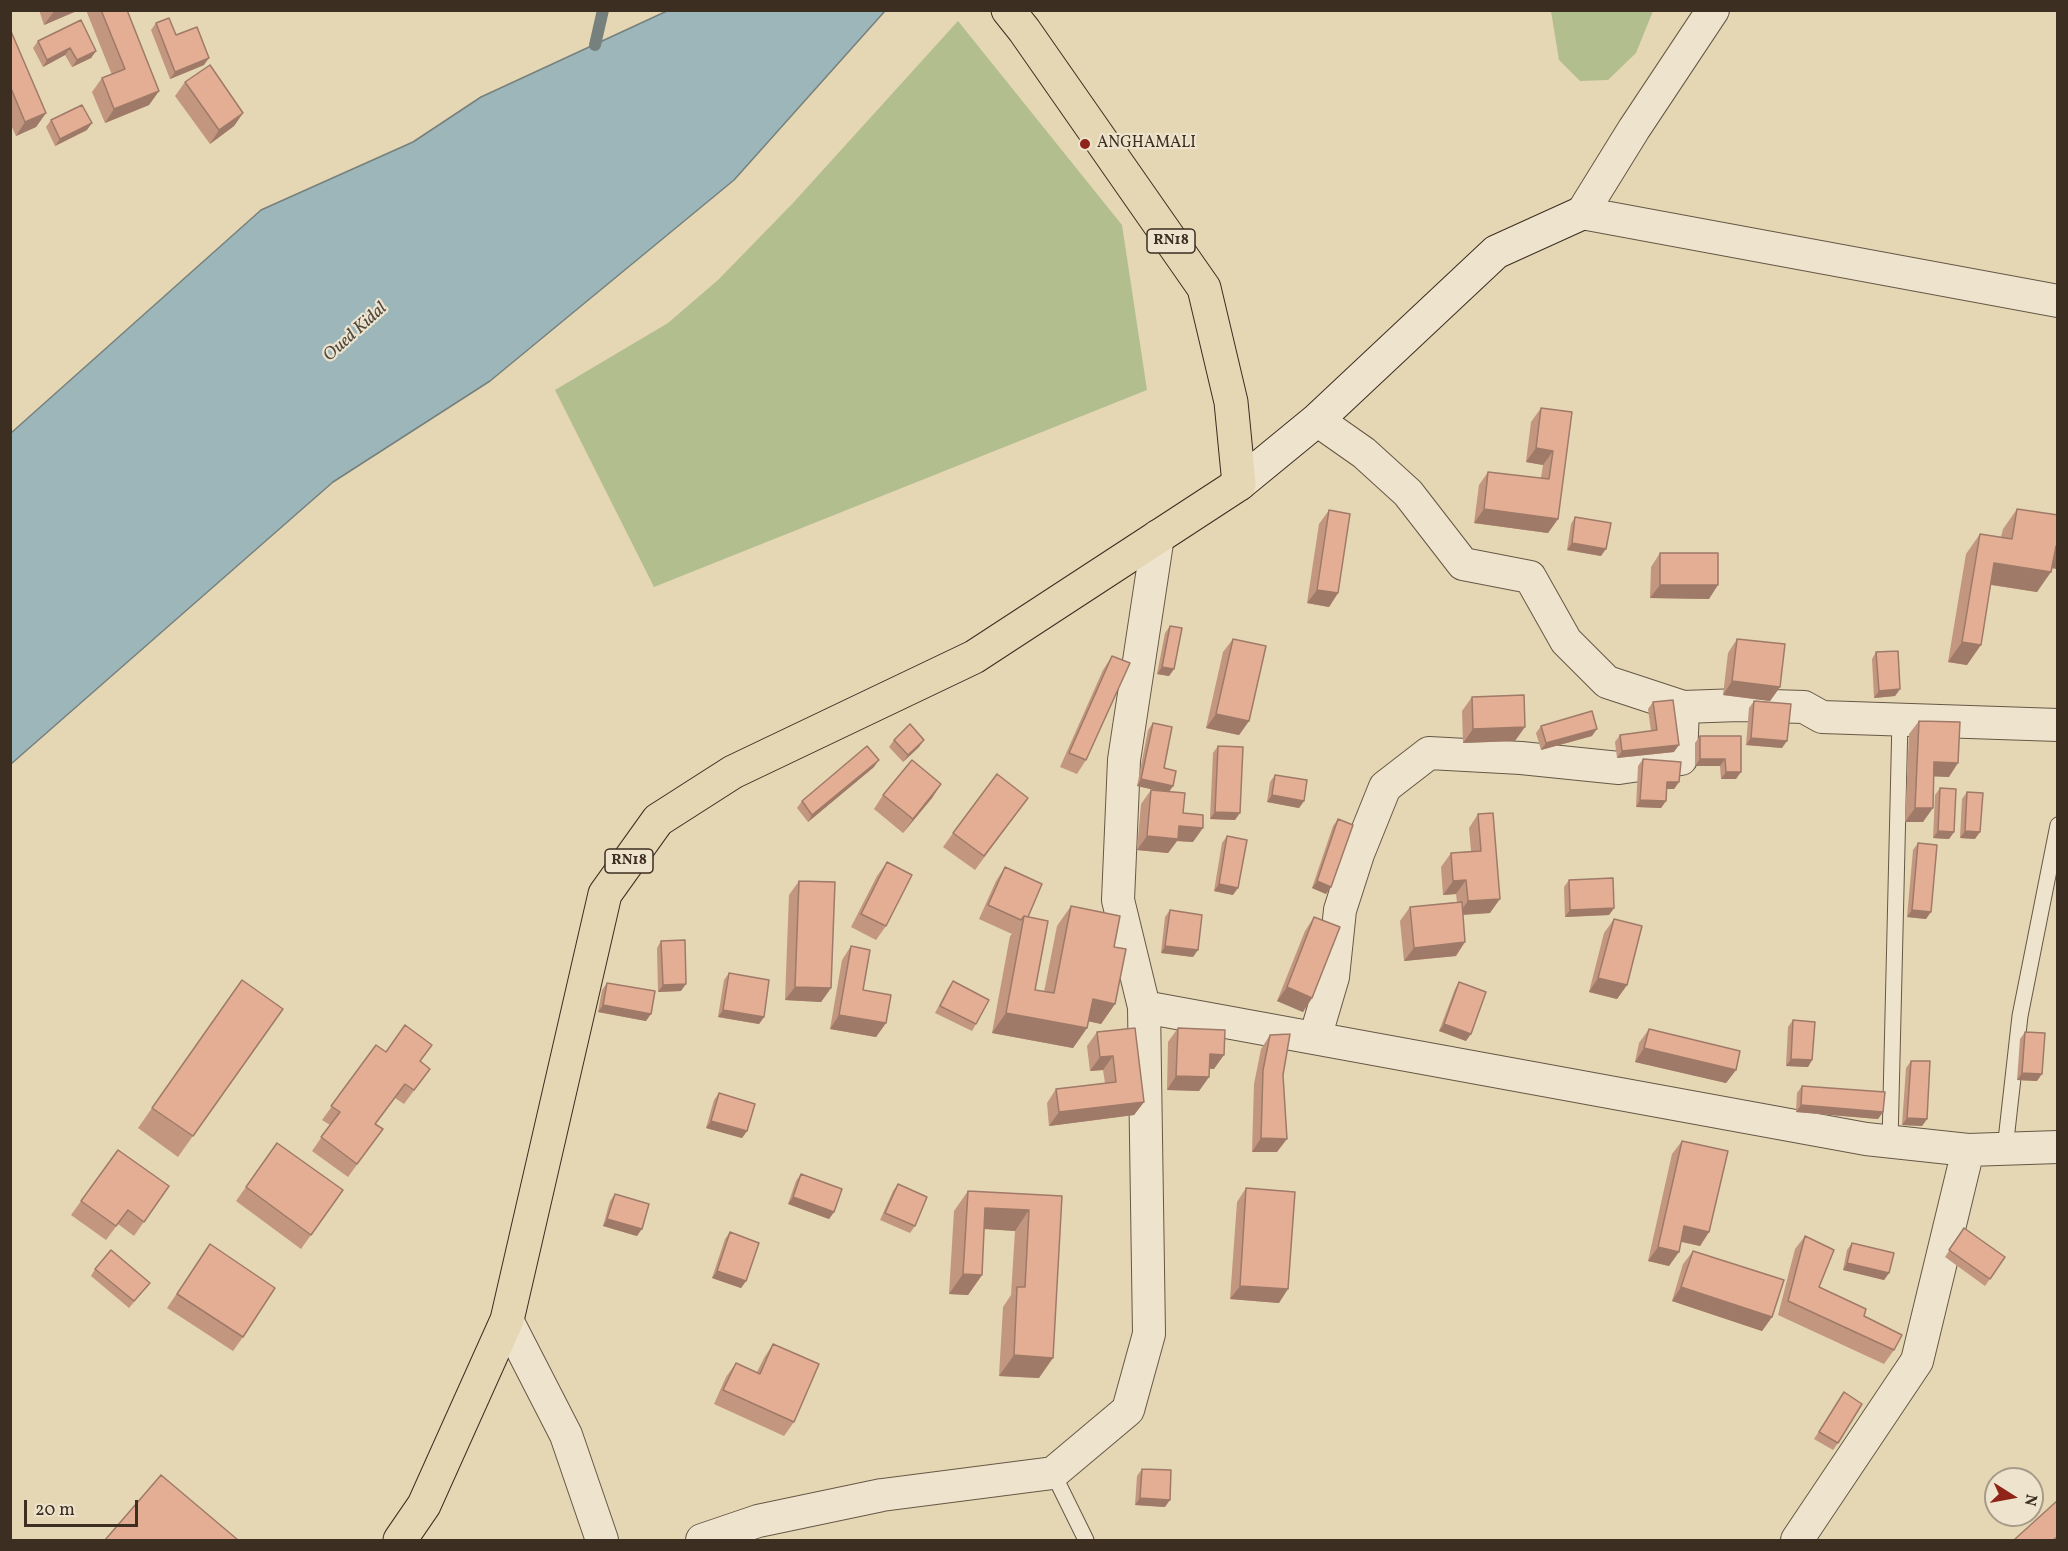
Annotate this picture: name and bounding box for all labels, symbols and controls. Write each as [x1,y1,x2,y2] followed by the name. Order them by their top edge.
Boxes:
[1097,134,1196,154] place label: ANGHAMALI
[1078,137,1092,151] marker: ANGHAMALI
[1147,229,1195,253] road number: RN18
[320,299,392,367] water label: Oued Kidal
[605,849,653,873] road number: RN18
[1984,1467,2044,1527] north arrow
[27,1488,141,1526] scale bar
[2018,1492,2042,1508] text: N
[35,1498,75,1523] text: 20 m

